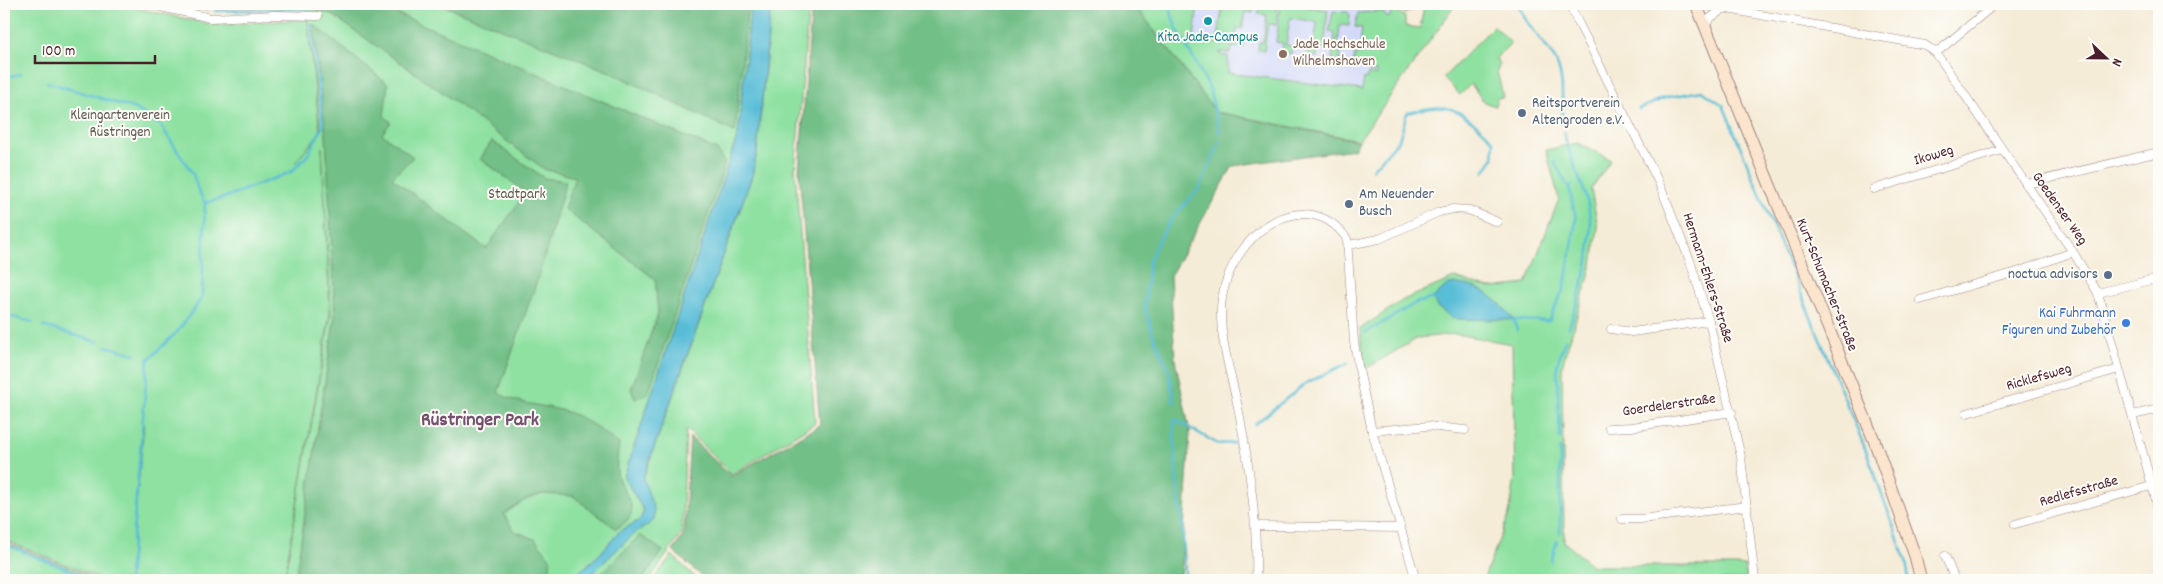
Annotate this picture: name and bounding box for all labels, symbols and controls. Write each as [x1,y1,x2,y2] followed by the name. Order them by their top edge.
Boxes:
[1202,15,1214,27] marker: Kita Jade-Campus
[1157,27,1259,49] place label: Kita Jade-Campus
[35,32,155,64] scale bar
[2080,32,2130,82] north arrow
[1293,34,1386,73] place label: Jade Hochschule Wilhelmshaven
[42,41,75,63] text: 100 m
[1277,48,1289,60] marker: Jade Hochschule Wilhelmshaven
[2106,55,2127,69] text: N
[1532,93,1624,132] place label: Reitsportverein Altengroden e.V.
[70,105,170,144] park label: Kleingartenverein Rüstringen
[1516,107,1528,119] marker: Reitsportverein Altengroden e.V.
[1912,140,1956,172] street label: Ikoweg
[2026,168,2092,250] street label: Goedenser Weg
[488,184,546,206] park label: Stadtpark
[1359,184,1435,223] place label: Am Neuender Busch
[1343,198,1355,210] marker: Am Neuender Busch
[1676,210,1739,346] street label: Hermann-Ehlers-Straße
[1789,215,1863,355] street label: Kurt-Schumacher-Straße
[2008,264,2098,286] place label: noctua advisors
[2102,269,2114,281] marker: noctua advisors
[2002,303,2116,342] place label: Kai Fuhrmann Figuren und Zubehör
[2120,317,2132,329] marker: Kai Fuhrmann Figuren und Zubehör
[2004,358,2074,398] street label: Ricklefsweg
[1621,389,1717,423] street label: Goerdelerstraße
[421,407,539,435] district label: Rüstringer Park
[2037,470,2121,514] street label: Redlefsstraße

